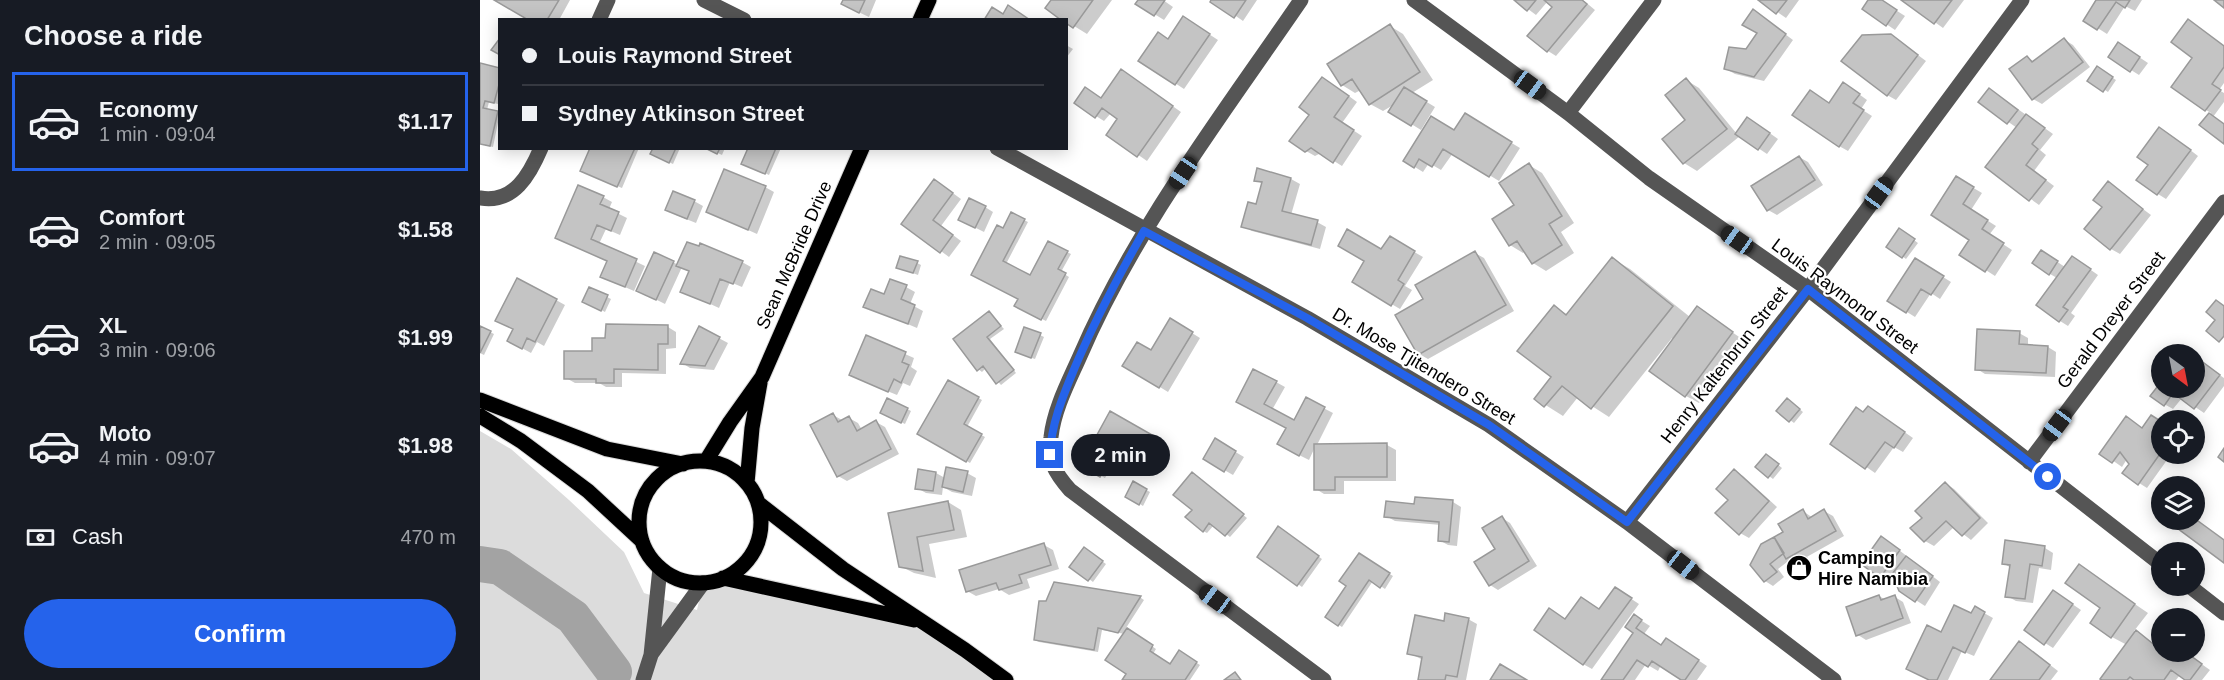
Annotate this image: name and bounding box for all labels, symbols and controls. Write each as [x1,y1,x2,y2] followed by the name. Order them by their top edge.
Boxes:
[24,21,203,51] text: Choose a ride
[558,43,791,68] text: Louis Raymond Street
[1510,67,1550,103] car
[27,95,81,149] icon: car
[99,97,198,122] text: Economy
[558,101,804,126] text: Sydney Atkinson Street
[398,109,453,134] text: $1.17
[99,123,216,145] text: 1 min · 09:04
[1165,153,1201,193] car
[1861,173,1897,213] car
[752,178,836,332] street label: Sean McBride Drive
[27,203,81,257] icon: car
[99,205,185,230] text: Comfort
[398,217,453,242] text: $1.58
[1717,222,1757,258] car
[99,231,216,253] text: 2 min · 09:05
[1768,234,1922,358] street label: Louis Raymond Street
[2053,248,2169,392] street label: Gerald Dreyer Street
[1657,283,1791,447] street label: Henry Kaltenbrun Street
[1329,303,1519,429] street label: Dr. Mose Tjitendero Street
[27,311,81,365] icon: car
[99,313,127,338] text: XL
[398,325,453,350] text: $1.99
[99,339,216,361] text: 3 min · 09:06
[2151,344,2205,398] north arrow
[2151,344,2205,662] map controls
[2039,405,2075,445] car
[2151,410,2205,464] button: locate
[27,419,81,473] icon: car
[99,421,152,446] text: Moto
[398,433,453,458] text: $1.98
[1071,434,1170,476] callout: 2 min
[1036,441,1063,468] route end
[1094,444,1147,466] text: 2 min
[99,447,216,469] text: 4 min · 09:07
[2034,463,2061,490] route start
[2151,476,2205,530] button: layers
[24,521,57,554] icon: cash
[72,524,123,549] text: Cash
[400,526,456,548] text: 470 m
[2151,542,2205,596] button: +
[1663,547,1703,583] car
[1818,548,1929,589] place label: Camping Hire Namibia
[1784,553,1814,583] shop icon: Camping Hire Namibia
[1195,581,1235,617] car
[24,599,456,668] button: Confirm
[2151,608,2205,662] button: −

